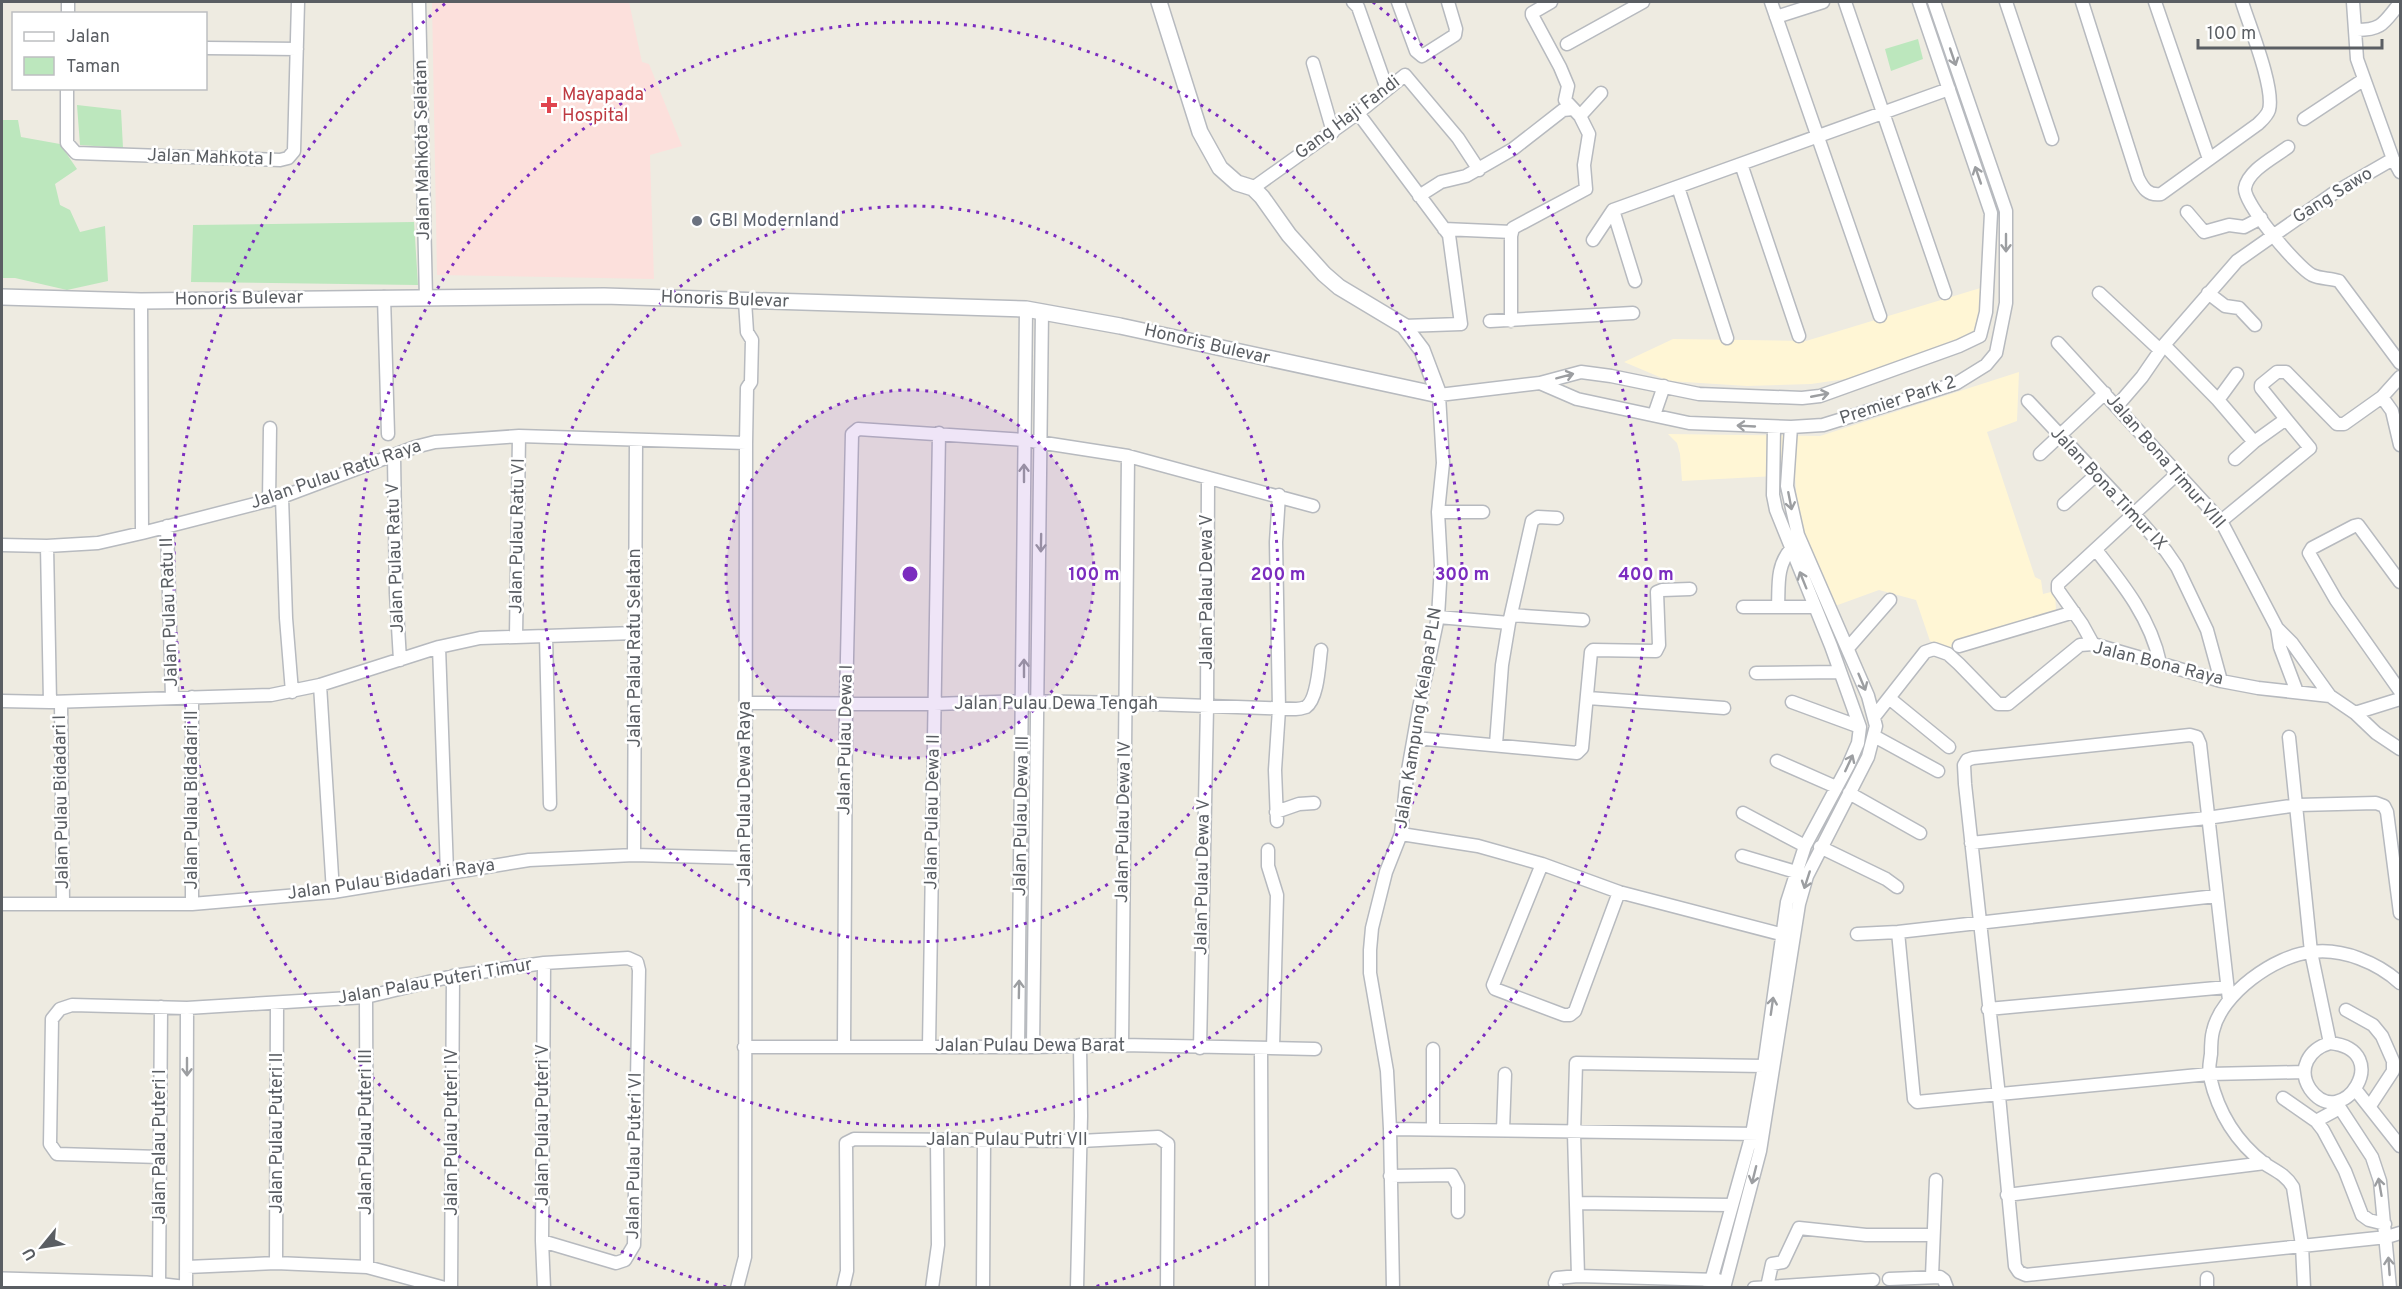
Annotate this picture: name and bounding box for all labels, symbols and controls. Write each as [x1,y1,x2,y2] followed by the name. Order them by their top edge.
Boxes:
[12,12,207,90] legend
[2198,12,2382,50] scale bar
[2207,23,2256,46] text: 100 m
[66,26,110,49] text: Jalan
[1949,47,1960,66] one-way arrow
[66,56,120,79] text: Taman
[410,59,436,241] street label: Jalan Mahkota Selatan
[1291,71,1405,165] street label: Gang Haji Fandi
[562,84,644,128] place label: Mayapada Hospital
[540,96,558,114] marker: Mayapada Hospital
[147,144,273,172] street label: Jalan Mahkota I
[2289,162,2377,230] street label: Gang Sawo
[1972,166,1983,185] one-way arrow
[709,210,839,233] place label: GBI Modernland
[690,214,704,228] marker: GBI Modernland
[2000,232,2012,252] one-way arrow
[174,286,304,312] street label: Honoris Bulevar
[660,286,790,314] street label: Honoris Bulevar
[1142,319,1272,371] street label: Honoris Bulevar
[1555,370,1574,381] one-way arrow
[1837,371,1959,431] street label: Premier Park 2
[1810,389,1829,400] one-way arrow
[2100,390,2230,534] street label: Jalan Bona Timur VIII
[1736,420,1756,431] one-way arrow
[2045,422,2171,556] street label: Jalan Bona Timur IX
[247,435,425,515] street label: Jalan Pulau Ratu Raya
[505,458,531,614] street label: Jalan Pulau Ratu VI
[1018,463,1030,483] one-way arrow
[382,482,410,634] street label: Jalan Pulau Ratu V
[1785,491,1796,511] one-way arrow
[1196,514,1219,670] street label: Jalan Palau Dewa V
[1035,533,1046,553] one-way arrow
[156,537,184,687] street label: Jalan Pulau Ratu II
[624,548,647,748] street label: Jalan Palau Ratu Selatan
[900,564,920,584] centre of rings
[1068,564,1120,587] text: 100 m
[1250,564,1306,587] text: 200 m
[1435,564,1489,587] text: 300 m
[1618,564,1674,587] text: 400 m
[1797,572,1808,590] one-way arrow
[1390,606,1448,830] street label: Jalan Kampung Kelapa PLN
[2090,637,2226,691] street label: Jalan Bona Raya
[1018,658,1030,678] one-way arrow
[833,664,859,816] street label: Jalan Pulau Dewa I
[1857,672,1868,691] one-way arrow
[954,693,1158,716] street label: Jalan Pulau Dewa Tengah
[734,701,757,887] street label: Jalan Pulau Dewa Raya
[181,710,204,890] street label: Jalan Pulau Bidadari II
[49,714,75,890] street label: Jalan Pulau Bidadari I
[920,734,946,890] street label: Jalan Pulau Dewa II
[1009,735,1035,897] street label: Jalan Pulau Dewa III
[1111,741,1137,903] street label: Jalan Pulau Dewa IV
[1844,754,1856,772] one-way arrow
[1190,798,1216,956] street label: Jalan Pulau Dewa V
[286,854,496,906] street label: Jalan Pulau Bidadari Raya
[1800,870,1811,889] one-way arrow
[336,954,534,1010] street label: Jalan Palau Puteri Timur
[1013,979,1025,999] one-way arrow
[1767,996,1778,1016] one-way arrow
[935,1035,1125,1058] street label: Jalan Pulau Dewa Barat
[532,1044,555,1206] street label: Jalan Pulau Puteri V
[441,1048,464,1216] street label: Jalan Pulau Puteri IV
[355,1049,378,1215] street label: Jalan Pulau Puteri III
[266,1052,289,1214] street label: Jalan Pulau Puteri II
[181,1056,193,1076] one-way arrow
[149,1069,172,1225] street label: Jalan Palau Puteri I
[622,1072,648,1240] street label: Jalan Pulau Puteri VI
[926,1129,1088,1152] street label: Jalan Pulau Putri VII
[1747,1165,1759,1184] one-way arrow
[2374,1177,2385,1197] one-way arrow
[12,1217,72,1277] north arrow
[19,1244,42,1263] text: U
[2383,1257,2394,1277] one-way arrow

